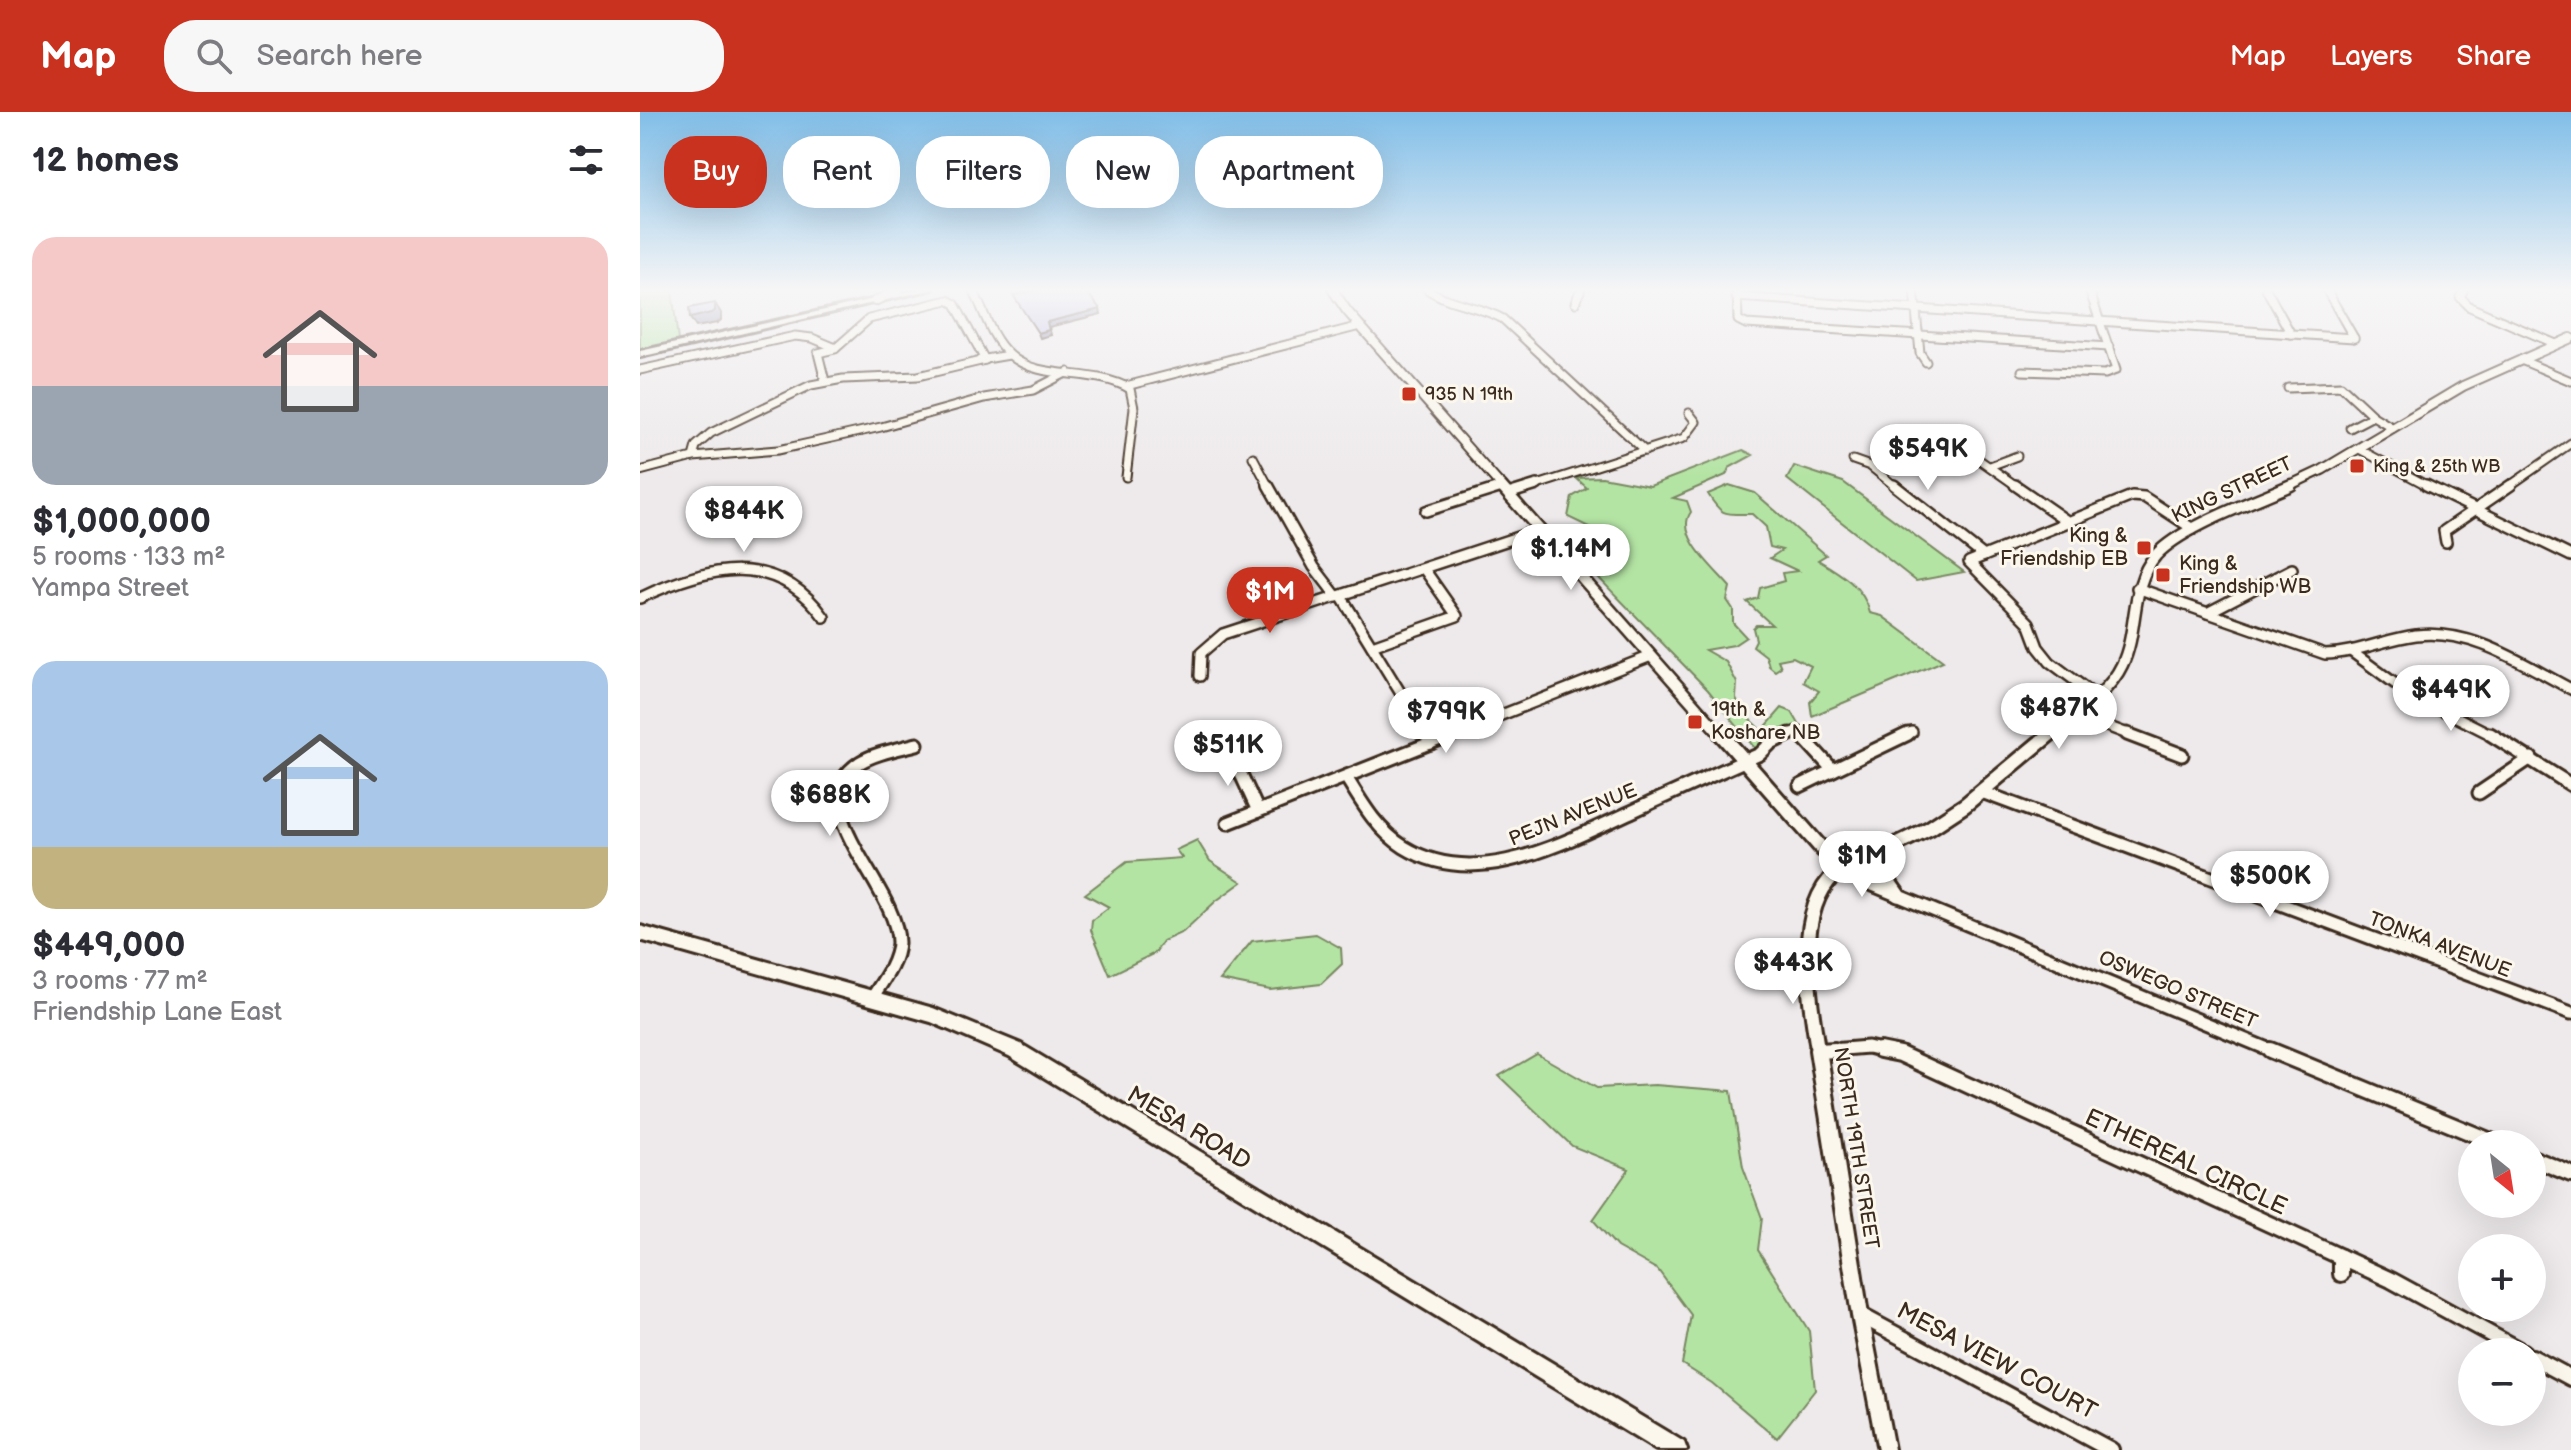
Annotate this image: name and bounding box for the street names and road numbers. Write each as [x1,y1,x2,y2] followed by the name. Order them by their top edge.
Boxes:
[2168,452,2296,528] street label: KING STREET
[1505,778,1641,852] street label: PEJN AVENUE
[2365,907,2515,983] street label: TONKA AVENUE
[2095,946,2261,1034] street label: OSWEGO STREET
[1828,1045,1884,1251] street label: NORTH 19TH STREET
[1122,1080,1256,1176] street label: MESA ROAD
[2080,1102,2292,1222] street label: ETHEREAL CIRCLE
[1892,1296,2102,1426] street label: MESA VIEW COURT

